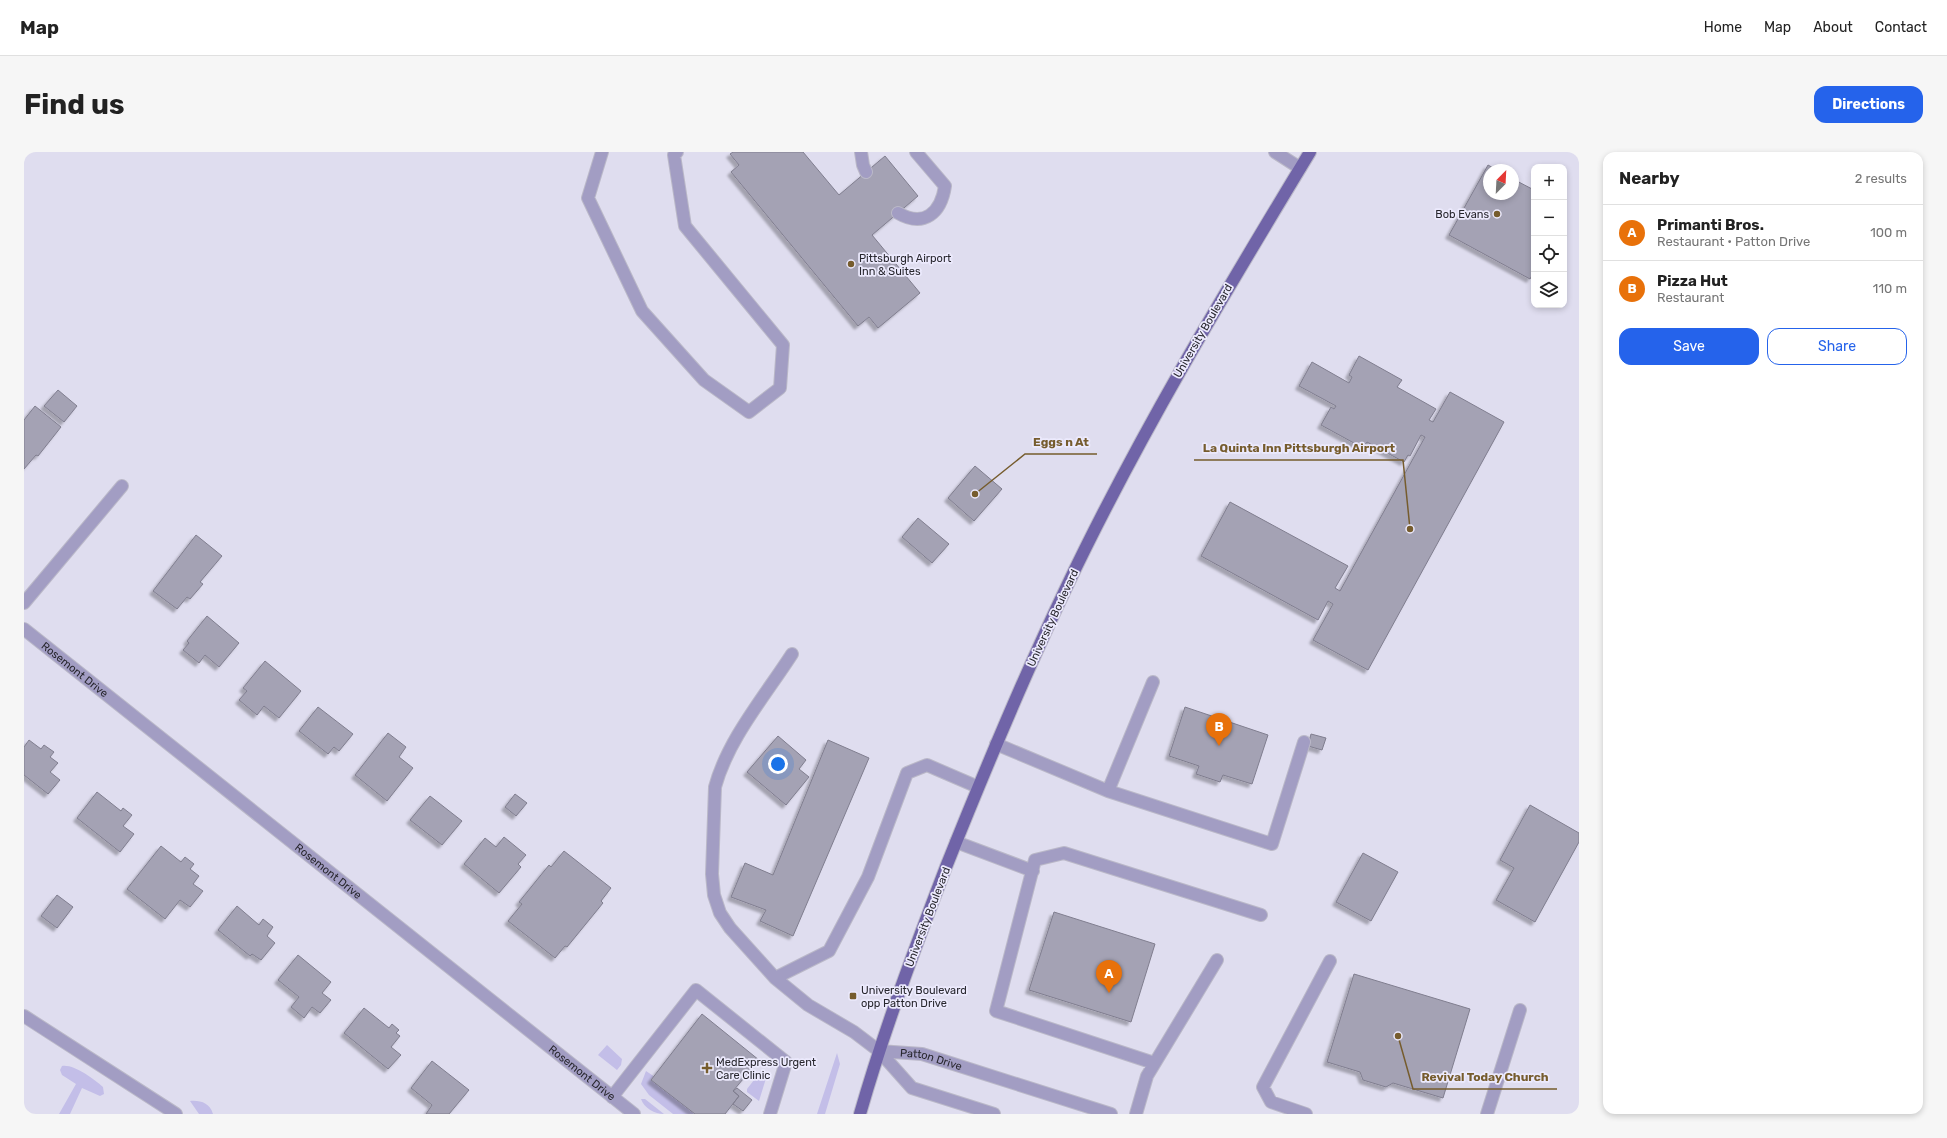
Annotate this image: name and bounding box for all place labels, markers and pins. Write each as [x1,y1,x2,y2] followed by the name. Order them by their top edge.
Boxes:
[1435,208,1489,221] place label: Bob Evans
[1492,209,1502,219] marker: Bob Evans
[859,252,952,278] place label: Pittsburgh Airport Inn & Suites
[846,259,856,269] marker: Pittsburgh Airport Inn & Suites
[1025,430,1097,454] callout: Eggs n At
[1194,436,1403,460] callout: La Quinta Inn Pittsburgh Airport
[1206,713,1232,746] pin: B
[1096,960,1122,993] pin: A
[861,984,967,1010] place label: University Boulevard opp Patton Drive
[848,991,858,1001] marker: University Boulevard opp Patton Drive
[716,1056,817,1082] place label: MedExpress Urgent Care Clinic
[701,1062,713,1074] marker: MedExpress Urgent Care Clinic
[1413,1065,1557,1089] callout: Revival Today Church

